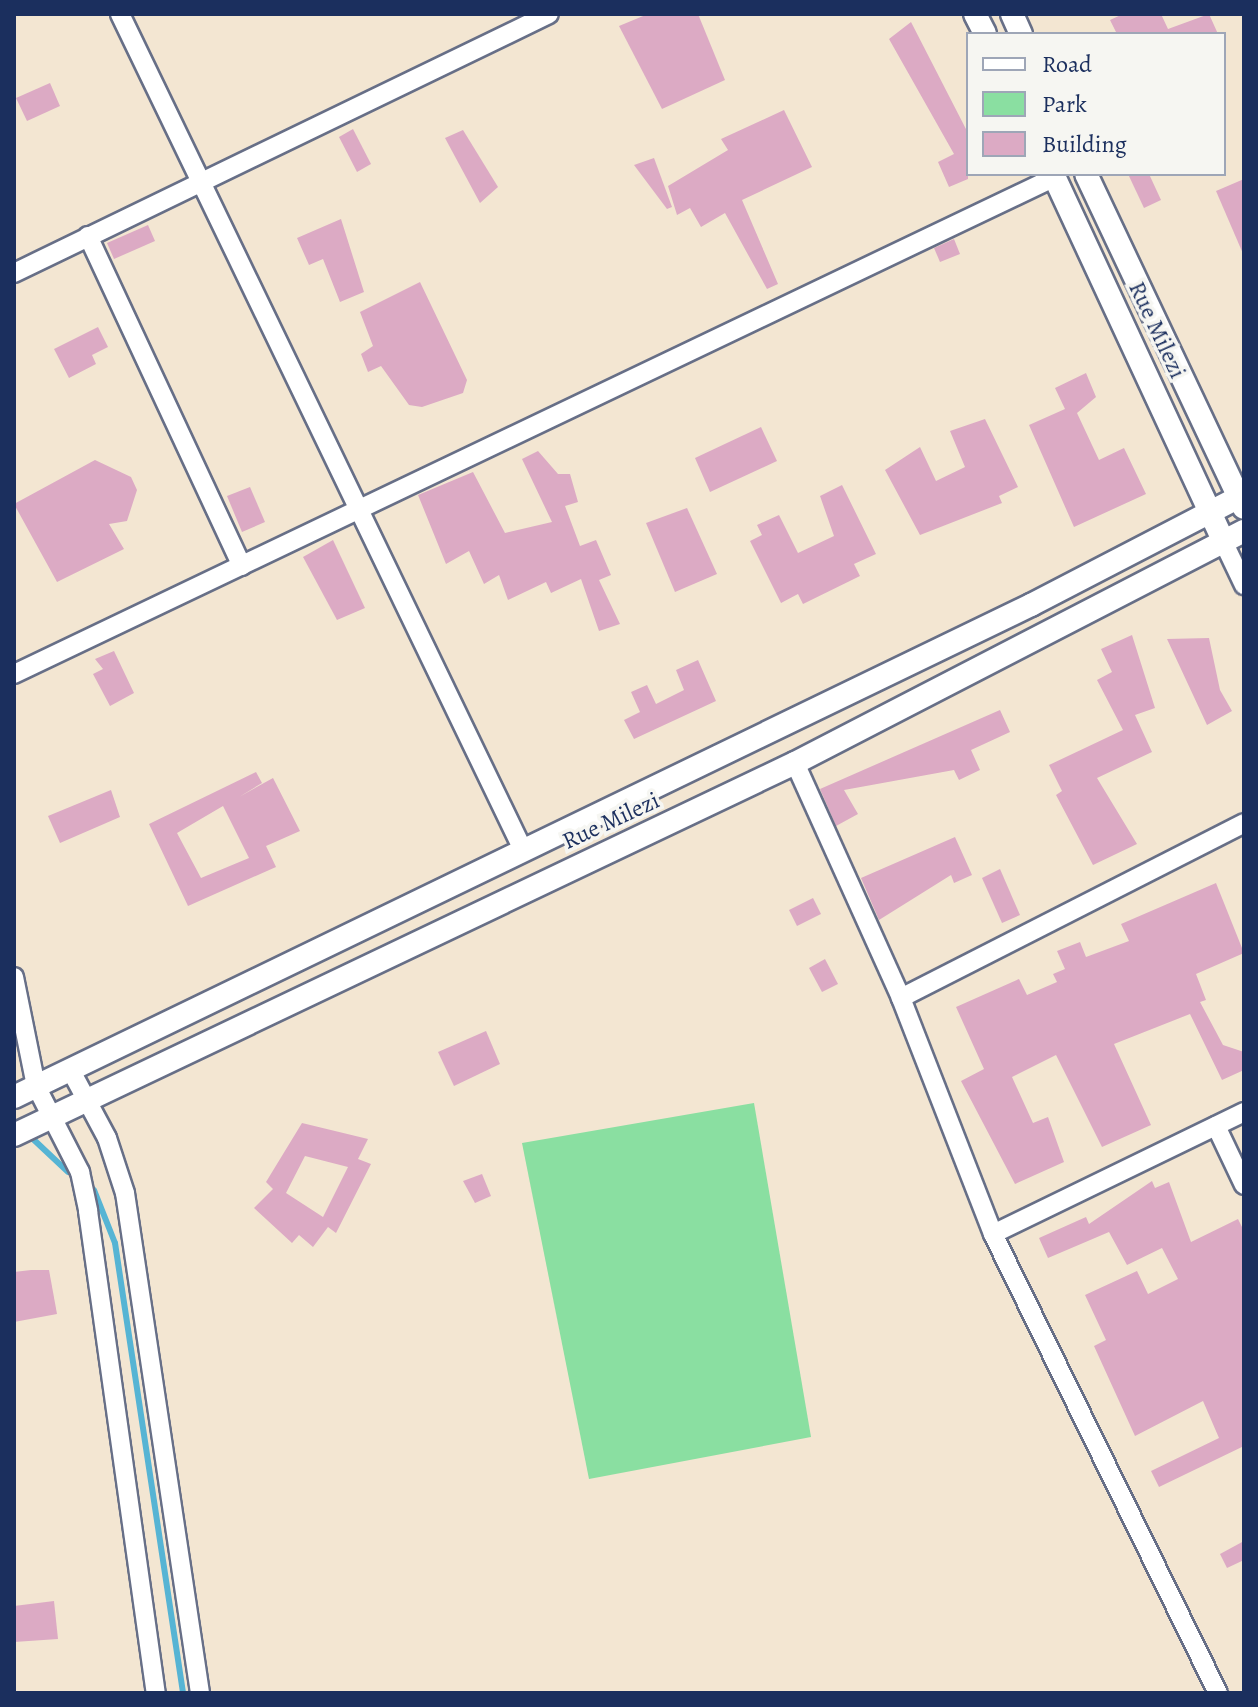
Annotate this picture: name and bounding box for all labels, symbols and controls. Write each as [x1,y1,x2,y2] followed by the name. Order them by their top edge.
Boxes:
[966,32,1226,176] legend
[1042,48,1092,80] text: Road
[1042,88,1087,120] text: Park
[1042,128,1127,160] text: Building
[1122,277,1192,383] street label: Rue Milezi
[558,786,664,856] street label: Rue Milezi

